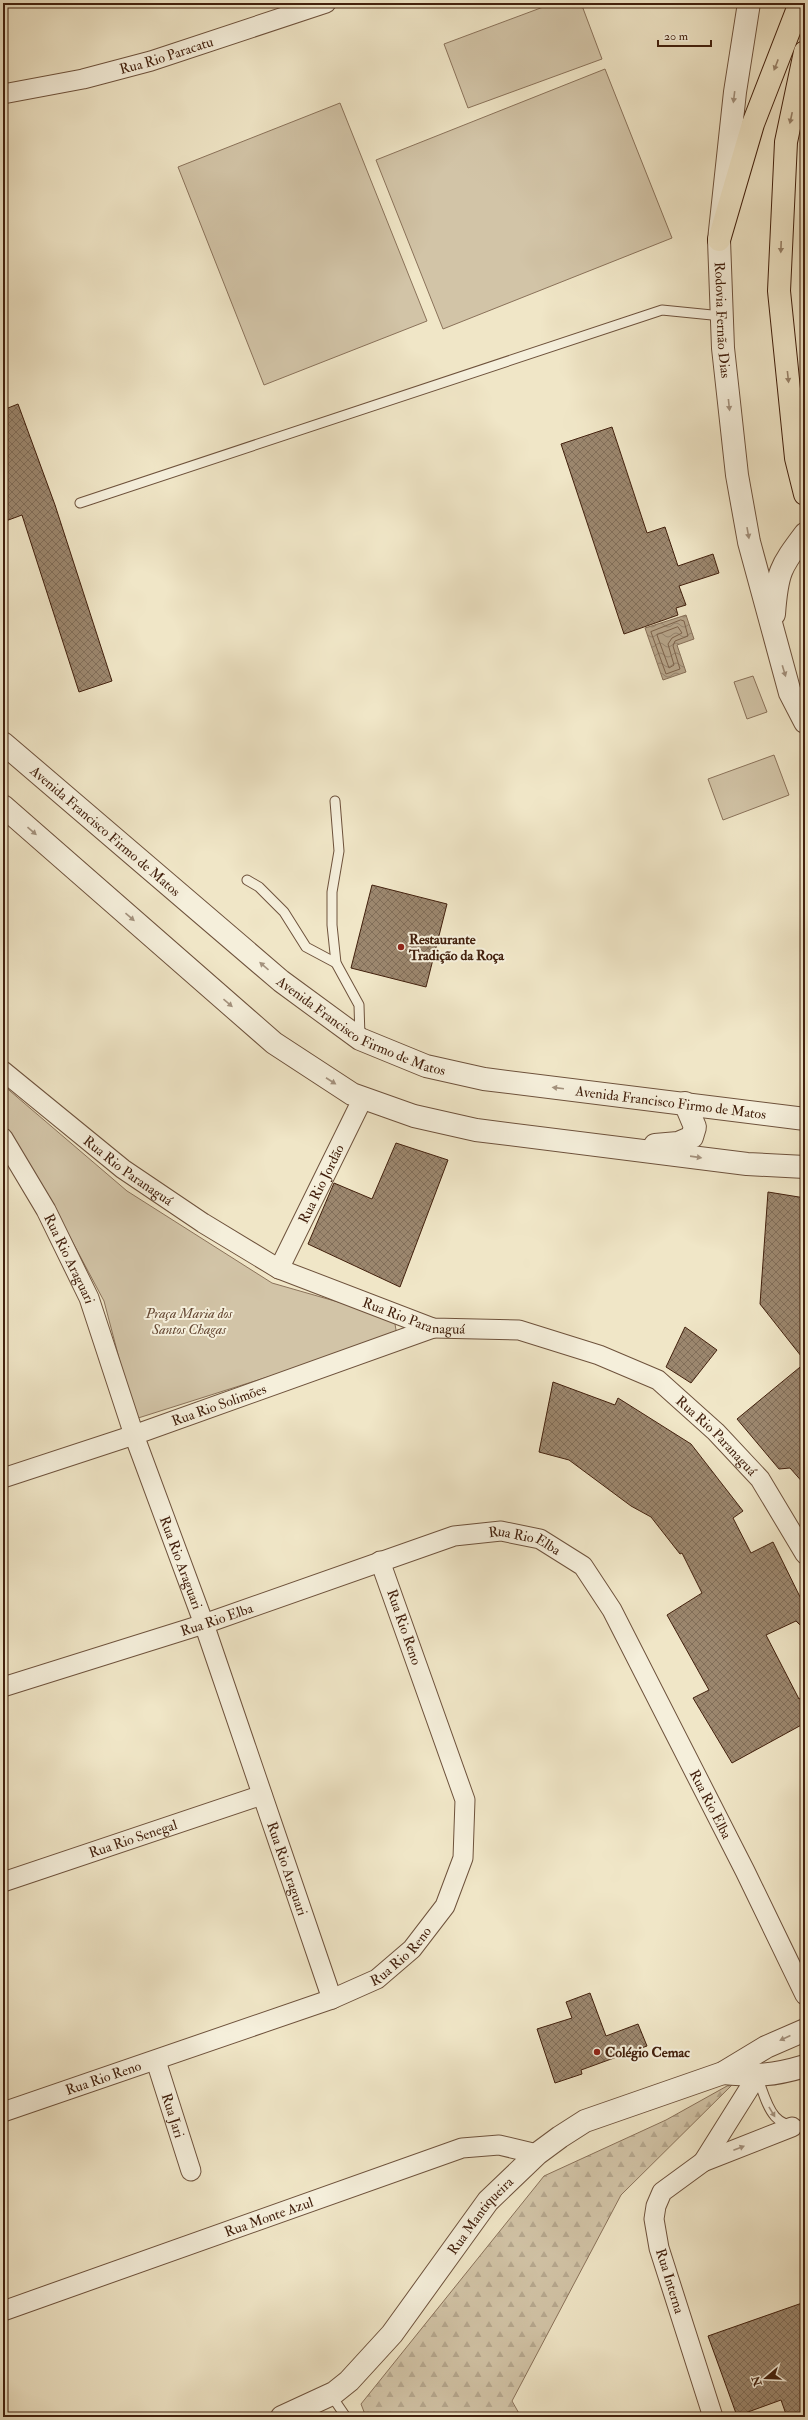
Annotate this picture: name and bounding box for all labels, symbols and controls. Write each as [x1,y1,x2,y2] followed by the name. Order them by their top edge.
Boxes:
[658,22,711,48] scale bar
[664,29,689,44] text: 20 m
[118,33,215,77] street label: Rua Rio Paracatu
[772,60,778,72] one-way arrow
[731,91,738,103] one-way arrow
[787,112,793,124] one-way arrow
[778,241,784,254] one-way arrow
[711,261,735,379] street label: Rodovia Fernão Dias
[785,371,791,383] one-way arrow
[726,399,732,411] one-way arrow
[745,527,751,539] one-way arrow
[781,665,787,677] one-way arrow
[26,761,184,900] street label: Avenida Francisco Firmo de Matos
[27,827,38,836] one-way arrow
[125,912,135,922] one-way arrow
[408,931,505,964] place label: Restaurante Tradição da Roça
[396,942,406,952] marker: Restaurante Tradição da Roça
[259,961,269,971] one-way arrow
[273,972,447,1079] street label: Avenida Francisco Firmo de Matos
[223,998,233,1007] one-way arrow
[326,1077,337,1085] one-way arrow
[573,1082,767,1123] street label: Avenida Francisco Firmo de Matos
[552,1085,564,1091] one-way arrow
[80,1132,176,1209] street label: Rua Rio Paranaguá
[294,1141,348,1226] street label: Rua Rio Jordão
[690,1154,702,1160] one-way arrow
[41,1211,99,1306] street label: Rua Rio Araguari
[360,1293,466,1337] street label: Rua Rio Paranaguá
[145,1305,234,1338] park label: Praça Maria dos Santos Chagas
[169,1380,269,1429] street label: Rua Rio Solimões
[673,1392,761,1479] street label: Rua Rio Paranaguá
[156,1514,206,1612] street label: Rua Rio Araguari
[487,1522,564,1559] street label: Rua Rio Elba
[383,1587,425,1667] street label: Rua Rio Reno
[178,1599,255,1639] street label: Rua Rio Elba
[686,1767,736,1842] street label: Rua Rio Elba
[86,1816,180,1861] street label: Rua Rio Senegal
[264,1819,311,1918] street label: Rua Rio Araguari
[368,1923,435,1989] street label: Rua Rio Reno
[780,2035,791,2041] one-way arrow
[605,2044,690,2062] place label: Colégio Cemac
[592,2047,602,2057] marker: Colégio Cemac
[63,2057,144,2098] street label: Rua Rio Reno
[158,2091,188,2140] street label: Rua Jari
[769,2106,776,2118] one-way arrow
[734,2144,746,2150] one-way arrow
[444,2173,517,2258] street label: Rua Mantiqueira
[222,2193,316,2240] street label: Rua Monte Azul
[652,2246,688,2316] street label: Rua Interna
[746,2358,786,2398] north arrow
[749,2373,765,2389] text: N

